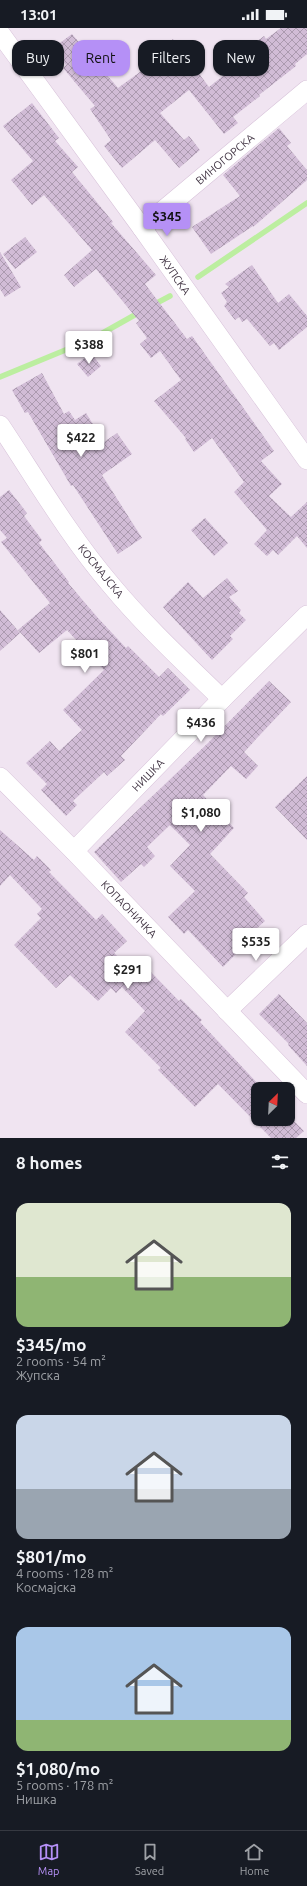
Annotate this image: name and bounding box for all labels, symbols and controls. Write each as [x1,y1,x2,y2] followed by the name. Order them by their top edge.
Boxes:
[20,6,58,23] text: 13:01
[12,40,64,76] chip: Buy
[72,40,130,76] chip: Rent
[138,40,205,76] chip: Filters
[213,40,269,76] chip: New
[193,131,257,187] street label: ВИНОГОРСКА
[143,203,191,237] pin: $345
[152,209,182,223] text: $345
[157,253,193,297] street label: ЖУПСКА
[65,331,113,365] pin: $388
[74,337,104,351] text: $388
[57,424,105,458] pin: $422
[66,430,96,444] text: $422
[76,542,127,601] street label: КОСМАЈСКА
[61,640,109,674] pin: $801
[70,646,100,660] text: $801
[177,709,225,743] pin: $436
[186,715,216,729] text: $436
[130,756,167,794] street label: НИШКА
[168,799,234,833] pin: $1,080
[181,805,221,819] text: $1,080
[99,878,160,941] street label: КОПАОНИЧКА
[232,928,280,962] pin: $535
[241,934,271,948] text: $535
[104,956,152,990] pin: $291
[113,962,143,976] text: $291
[251,1082,295,1126] north arrow
[251,1082,295,1126] map controls
[269,1151,291,1173] icon: filters
[16,1153,82,1172] text: 8 homes
[118,1229,190,1301] icon: home
[16,1335,86,1354] text: $345/mo
[16,1354,106,1368] text: 2 rooms · 54 m²
[16,1368,60,1382] text: Жупска
[118,1441,190,1513] icon: home
[16,1547,86,1566] text: $801/mo
[16,1566,113,1580] text: 4 rooms · 128 m²
[16,1580,76,1594] text: Космајска
[118,1653,190,1725] icon: home
[16,1759,100,1778] text: $1,080/mo
[16,1778,113,1792] text: 5 rooms · 178 m²
[16,1792,57,1806] text: Нишка
[38,1841,60,1877] tab: Map
[135,1841,164,1877] tab: Saved
[240,1841,269,1877] tab: Home

